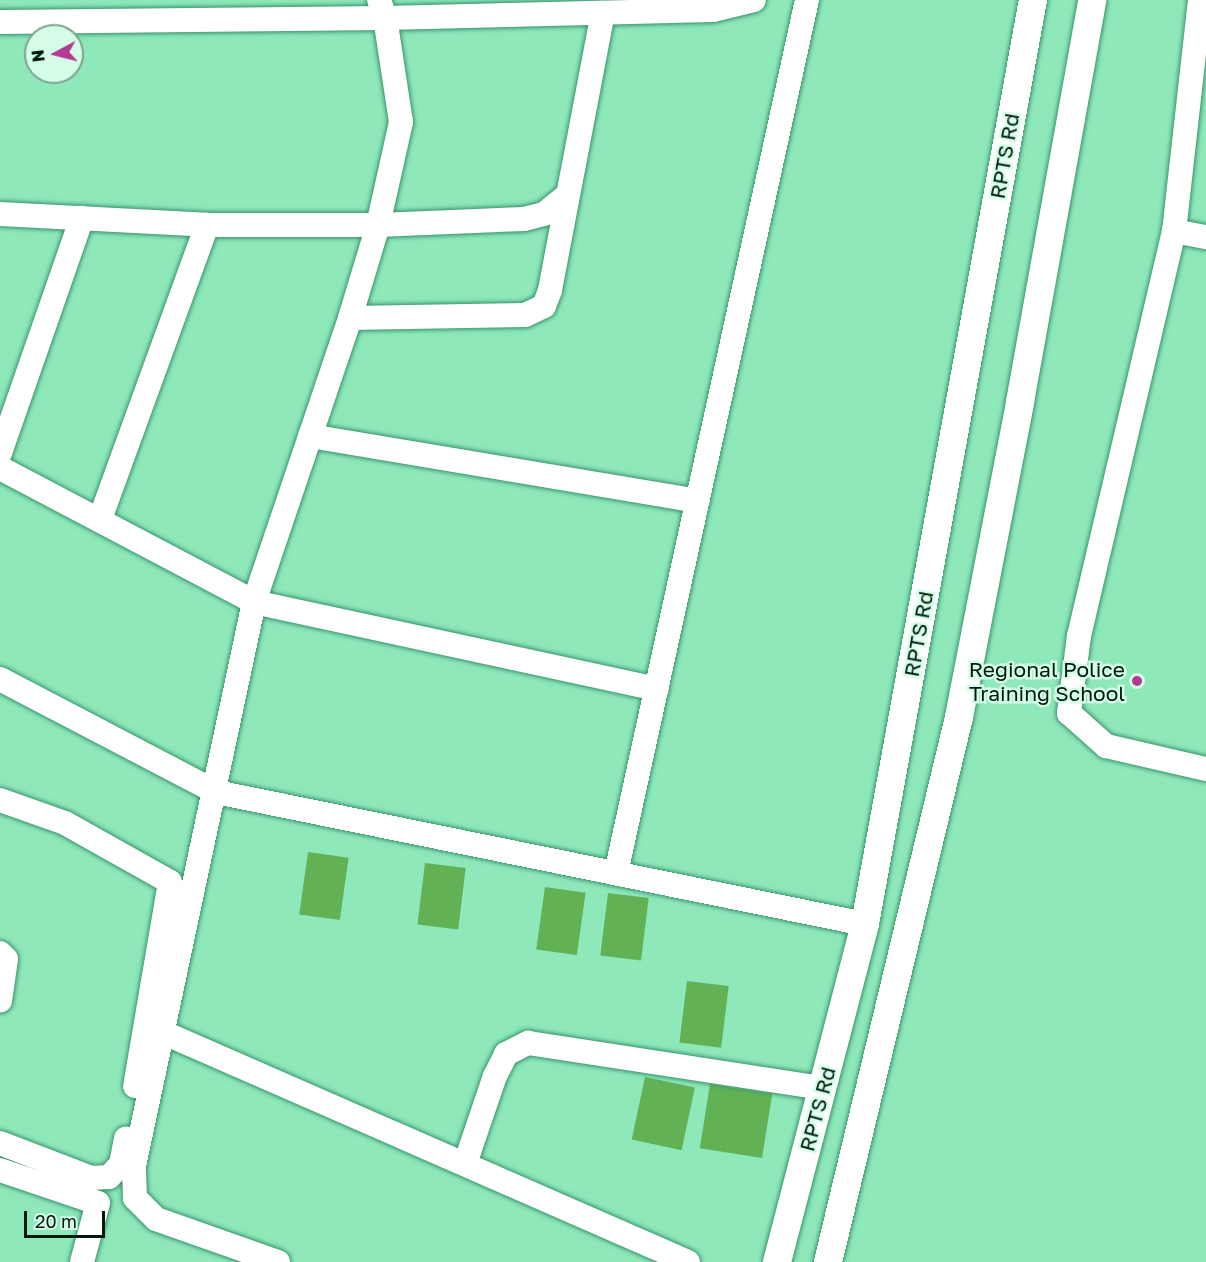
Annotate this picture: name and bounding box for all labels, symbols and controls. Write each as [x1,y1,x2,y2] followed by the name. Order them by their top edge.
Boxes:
[24,24,84,84] north arrow
[27,49,49,63] text: N
[984,111,1024,201] street label: RPTS Rd
[898,589,938,679] street label: RPTS Rd
[969,656,1125,706] place label: Regional Police Training School
[1130,674,1144,688] marker: Regional Police Training School
[794,1064,840,1154] street label: RPTS Rd
[27,1199,108,1237] scale bar
[35,1210,77,1232] text: 20 m

